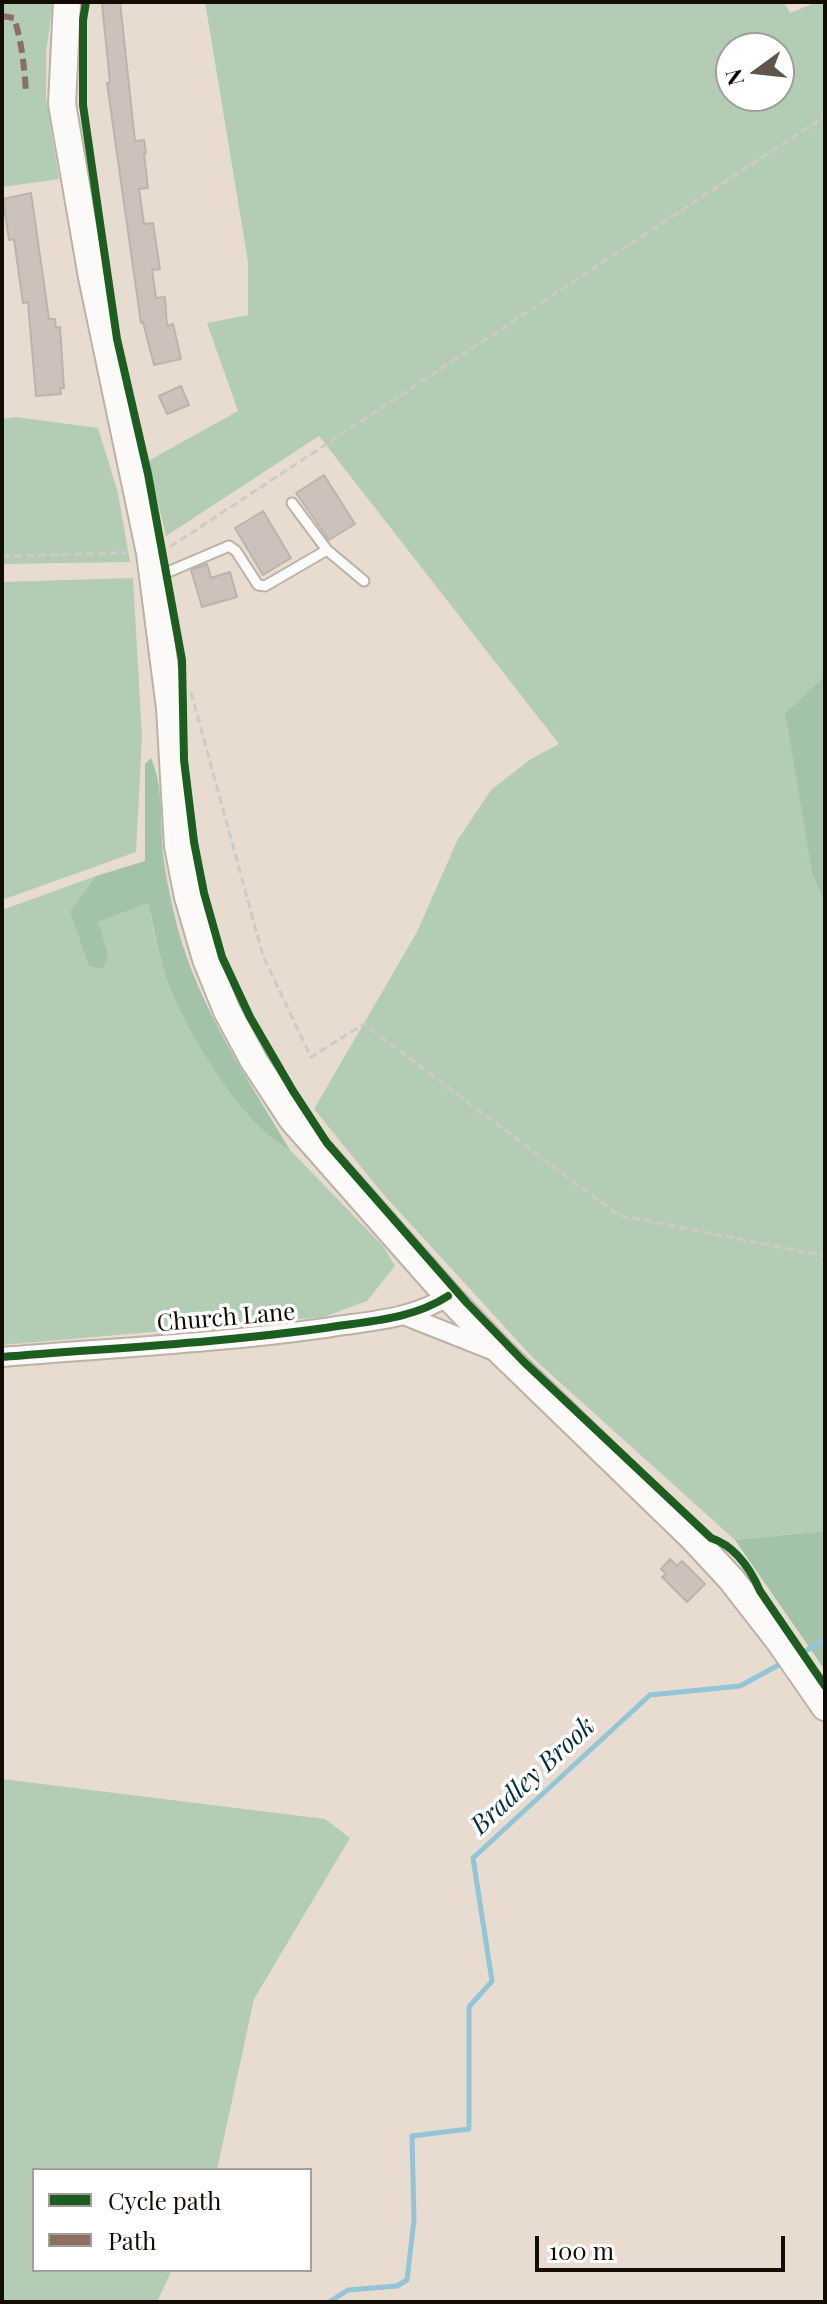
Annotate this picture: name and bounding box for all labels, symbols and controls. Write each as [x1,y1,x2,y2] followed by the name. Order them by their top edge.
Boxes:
[715,32,795,112] north arrow
[717,66,750,89] text: N
[155,1298,297,1338] street label: Church Lane
[465,1711,601,1841] water label: Bradley Brook
[32,2168,312,2272] legend
[108,2184,221,2216] text: Cycle path
[539,2220,789,2270] scale bar
[108,2224,156,2256] text: Path
[549,2234,614,2266] text: 100 m

